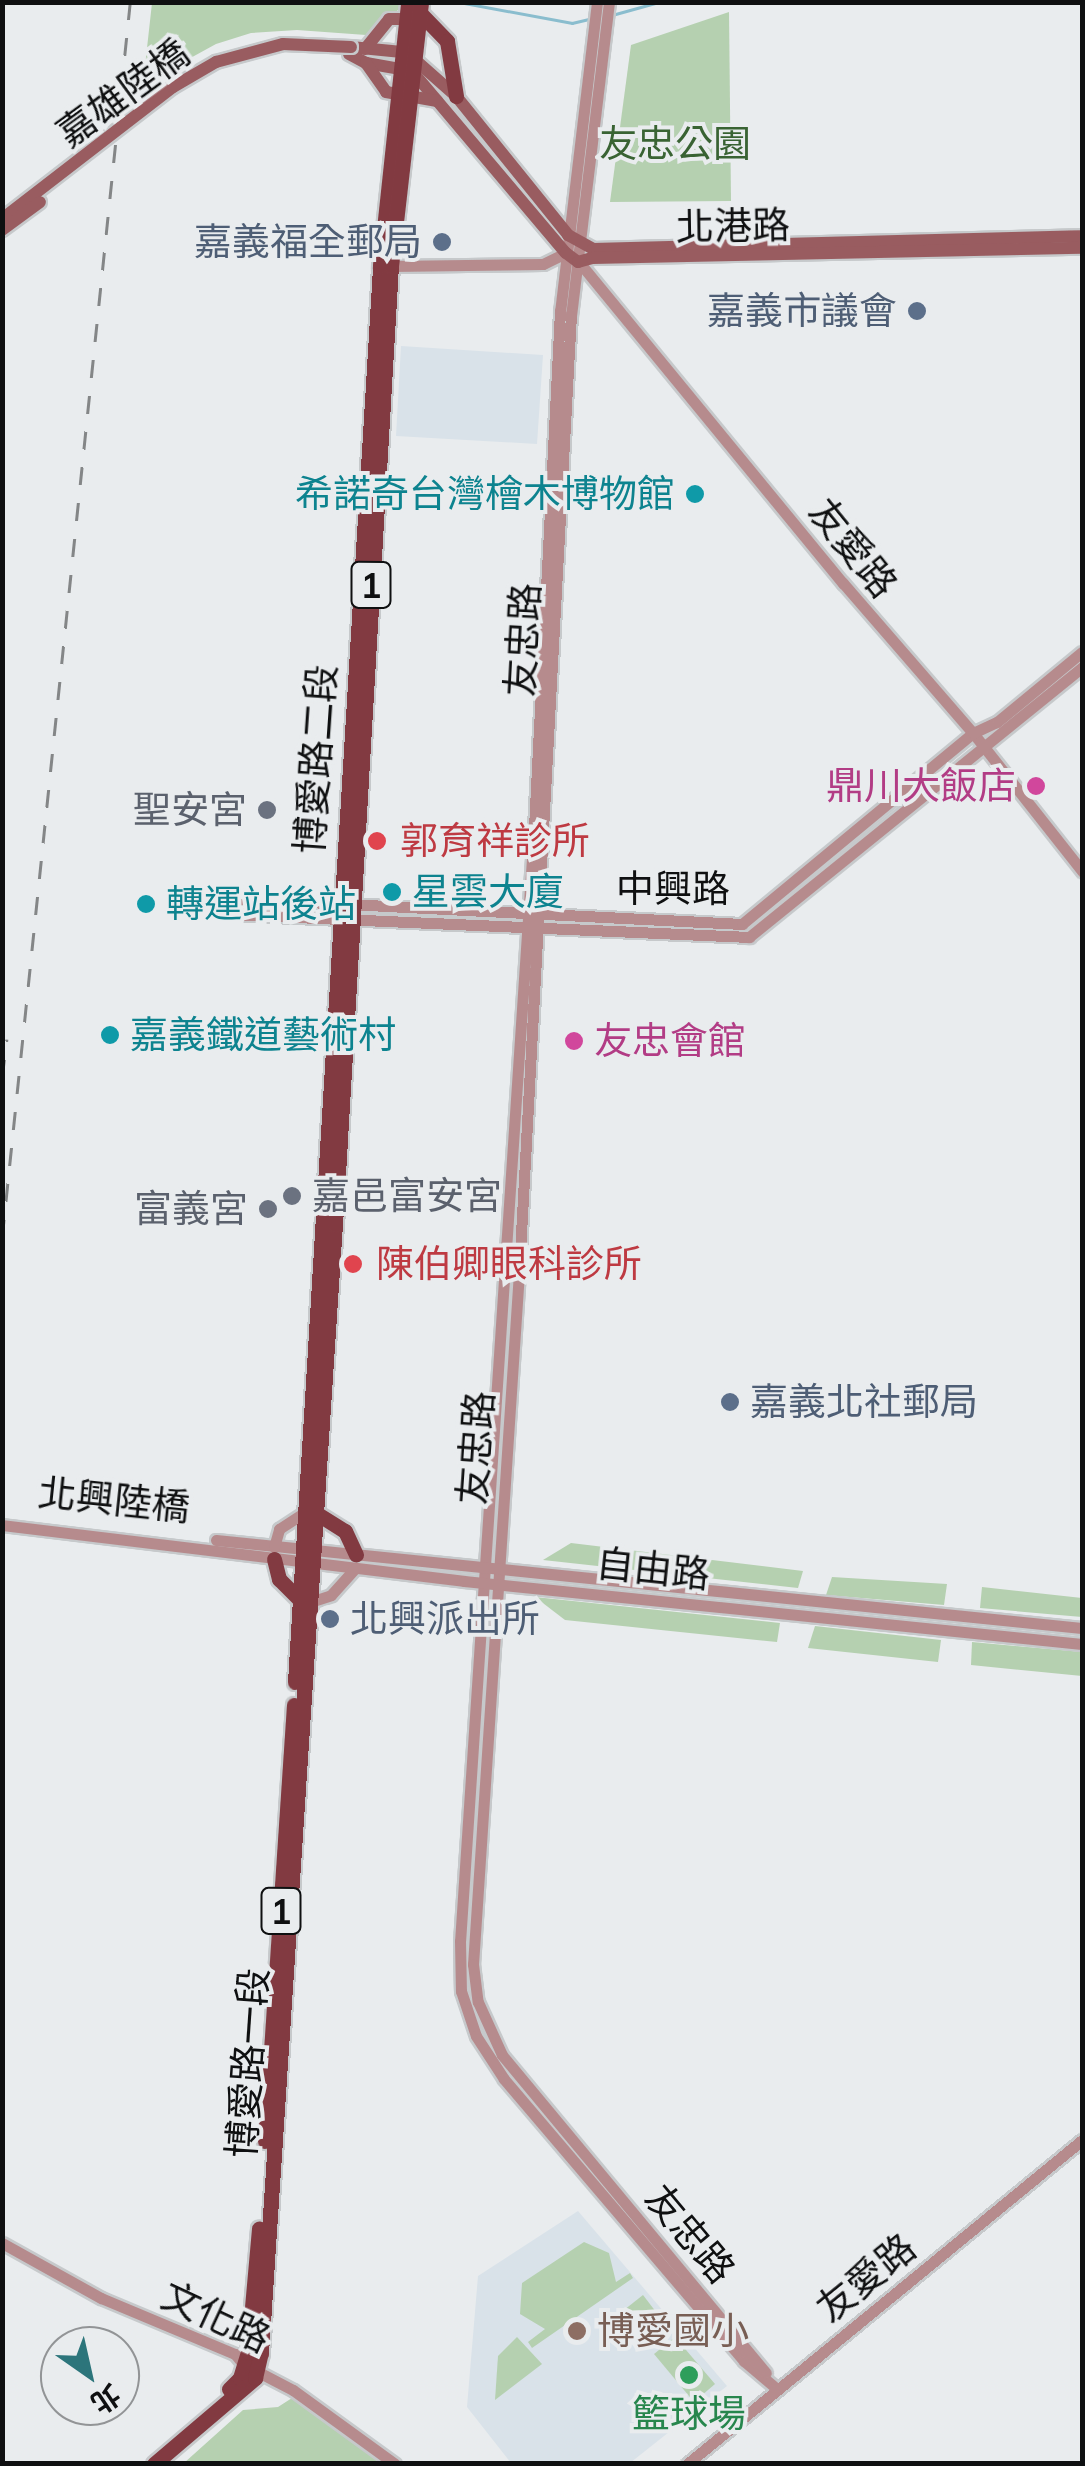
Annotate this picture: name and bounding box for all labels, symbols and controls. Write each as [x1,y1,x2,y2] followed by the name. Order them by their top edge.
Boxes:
[48,30,198,156] street label: 嘉雄陸橋
[599,121,751,167] park label: 友忠公園
[676,202,790,250] street label: 北港路
[194,219,422,265] place label: 嘉義福全郵局
[431,231,453,253] marker: 嘉義福全郵局
[707,288,897,334] place label: 嘉義市議會
[906,300,928,322] marker: 嘉義市議會
[295,471,675,517] place label: 希諾奇台灣檜木博物館
[684,483,706,505] marker: 希諾奇台灣檜木博物館
[799,489,907,607] street label: 友愛路
[348,555,394,615] road number: 1
[497,582,549,698] street label: 友忠路
[287,663,345,855] street label: 博愛路二段
[826,763,1016,809] place label: 鼎川大飯店
[1025,775,1047,797] marker: 鼎川大飯店
[133,787,247,833] place label: 聖安宮
[256,799,278,821] marker: 聖安宮
[400,818,590,864] place label: 郭育祥診所
[364,828,390,854] marker: 郭育祥診所
[616,866,730,912] street label: 中興路
[412,869,564,915] place label: 星雲大廈
[166,881,356,927] place label: 轉運站後站
[381,881,403,903] marker: 星雲大廈
[135,893,157,915] marker: 轉運站後站
[130,1012,396,1058] place label: 嘉義鐵道藝術村
[594,1018,746,1064] place label: 友忠會館
[99,1024,121,1046] marker: 嘉義鐵道藝術村
[563,1030,585,1052] marker: 友忠會館
[312,1173,502,1219] place label: 嘉邑富安宮
[281,1185,303,1207] marker: 嘉邑富安宮
[134,1186,248,1232] place label: 富義宮
[257,1198,279,1220] marker: 富義宮
[376,1241,642,1287] place label: 陳伯卿眼科診所
[340,1251,366,1277] marker: 陳伯卿眼科診所
[750,1379,978,1425] place label: 嘉義北社郵局
[449,1390,503,1506] street label: 友忠路
[719,1391,741,1413] marker: 嘉義北社郵局
[36,1469,192,1531] street label: 北興陸橋
[594,1540,712,1598] street label: 自由路
[350,1596,540,1642] place label: 北興派出所
[319,1608,341,1630] marker: 北興派出所
[258,1881,304,1941] road number: 1
[219,1967,277,2159] street label: 博愛路一段
[636,2176,744,2292] street label: 友忠路
[807,2224,925,2332] street label: 友愛路
[155,2272,277,2362] street label: 文化路
[597,2308,749,2354] place label: 博愛國小
[566,2320,588,2342] marker: 博愛國小
[40,2326,140,2426] north arrow
[678,2364,700,2386] marker: 籃球場
[85,2377,127,2422] text: 北
[632,2391,746,2437] place label: 籃球場

